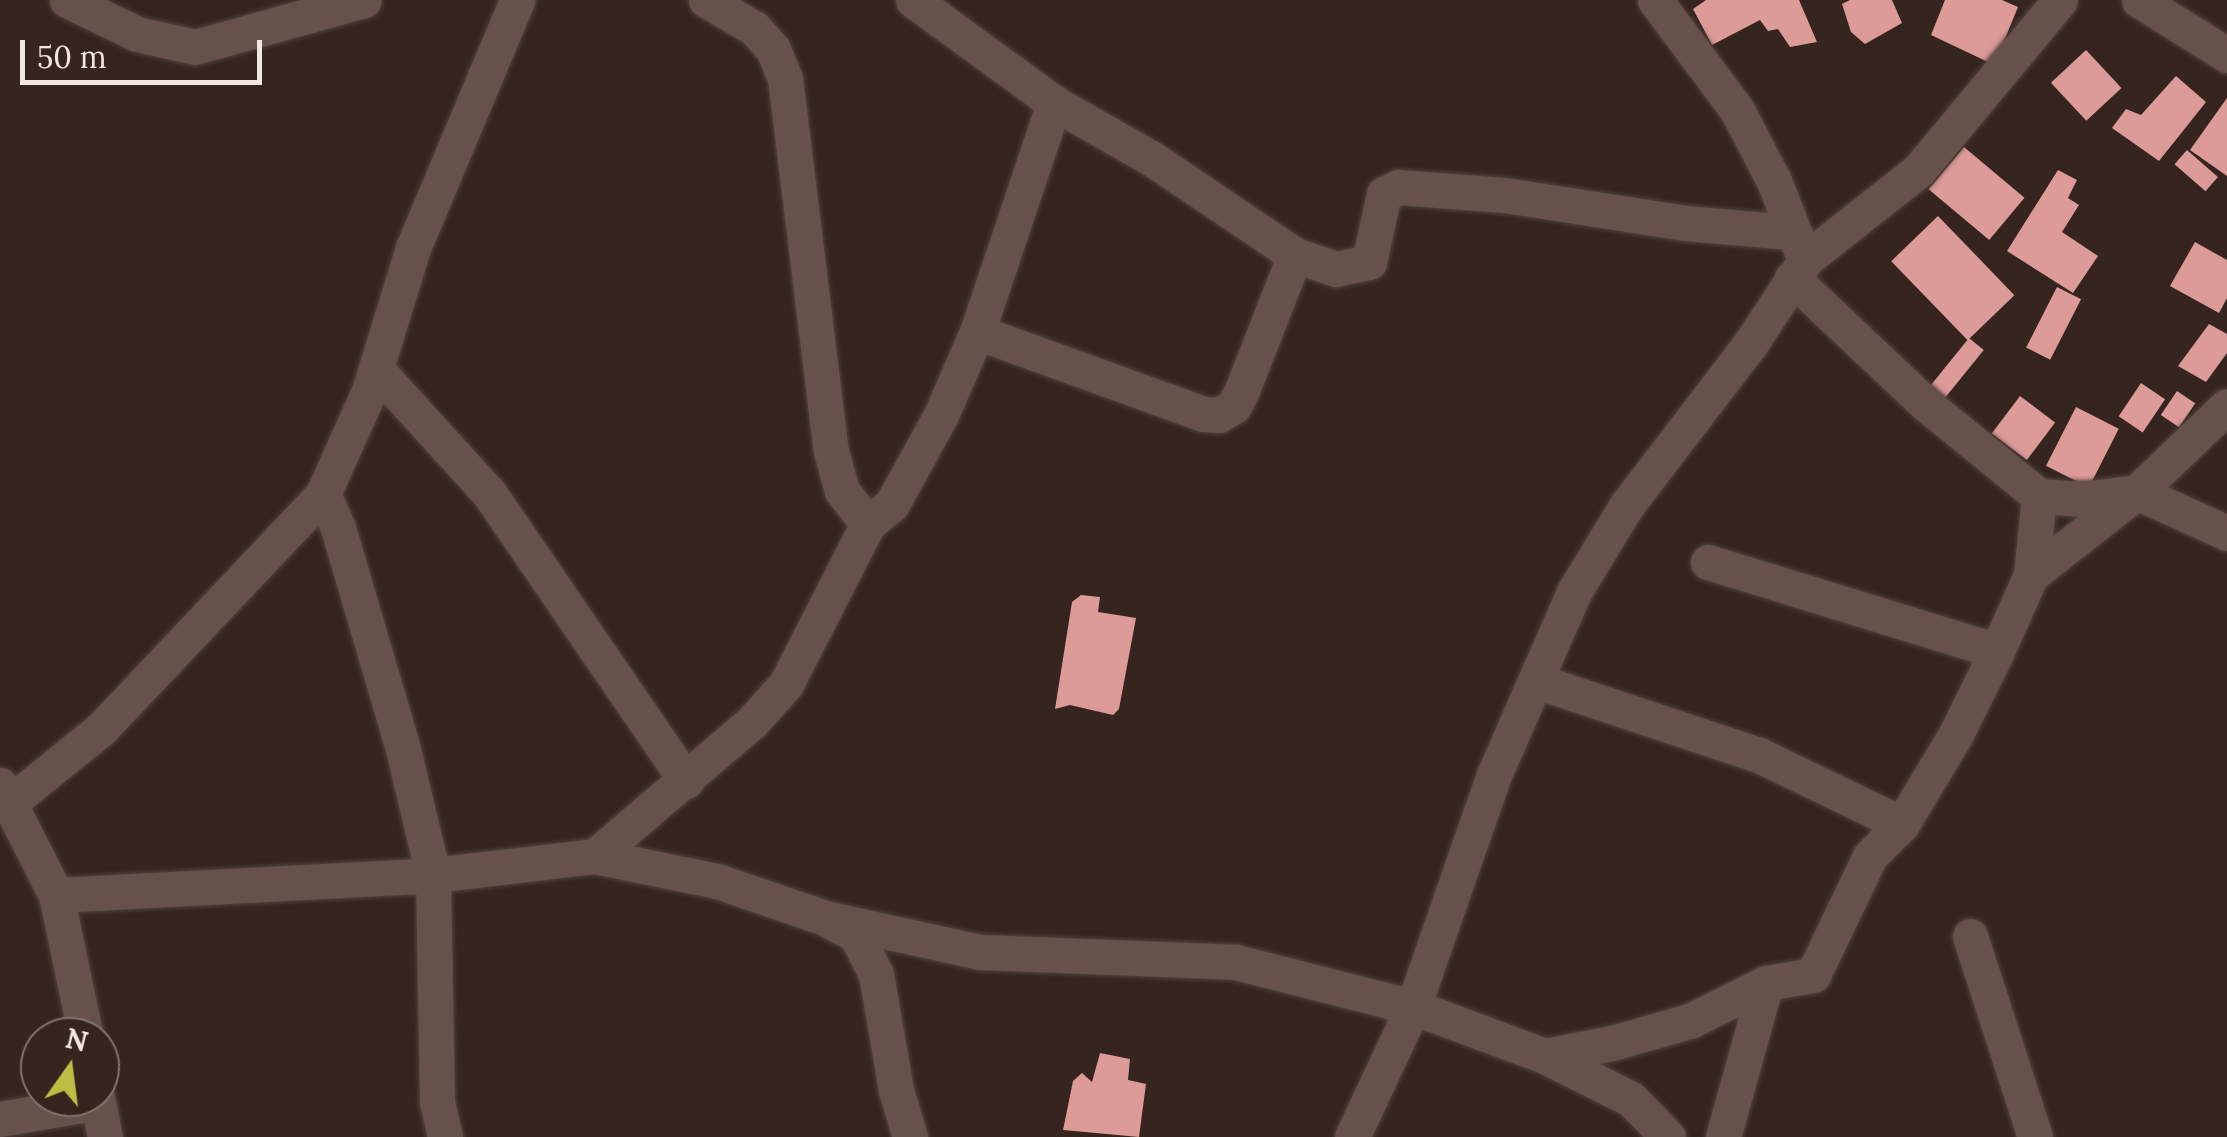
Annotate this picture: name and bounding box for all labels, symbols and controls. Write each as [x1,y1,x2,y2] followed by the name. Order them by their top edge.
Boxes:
[25,20,268,82] scale bar
[37,38,107,76] text: 50 m
[20,1017,120,1117] north arrow
[62,1020,92,1060] text: N

